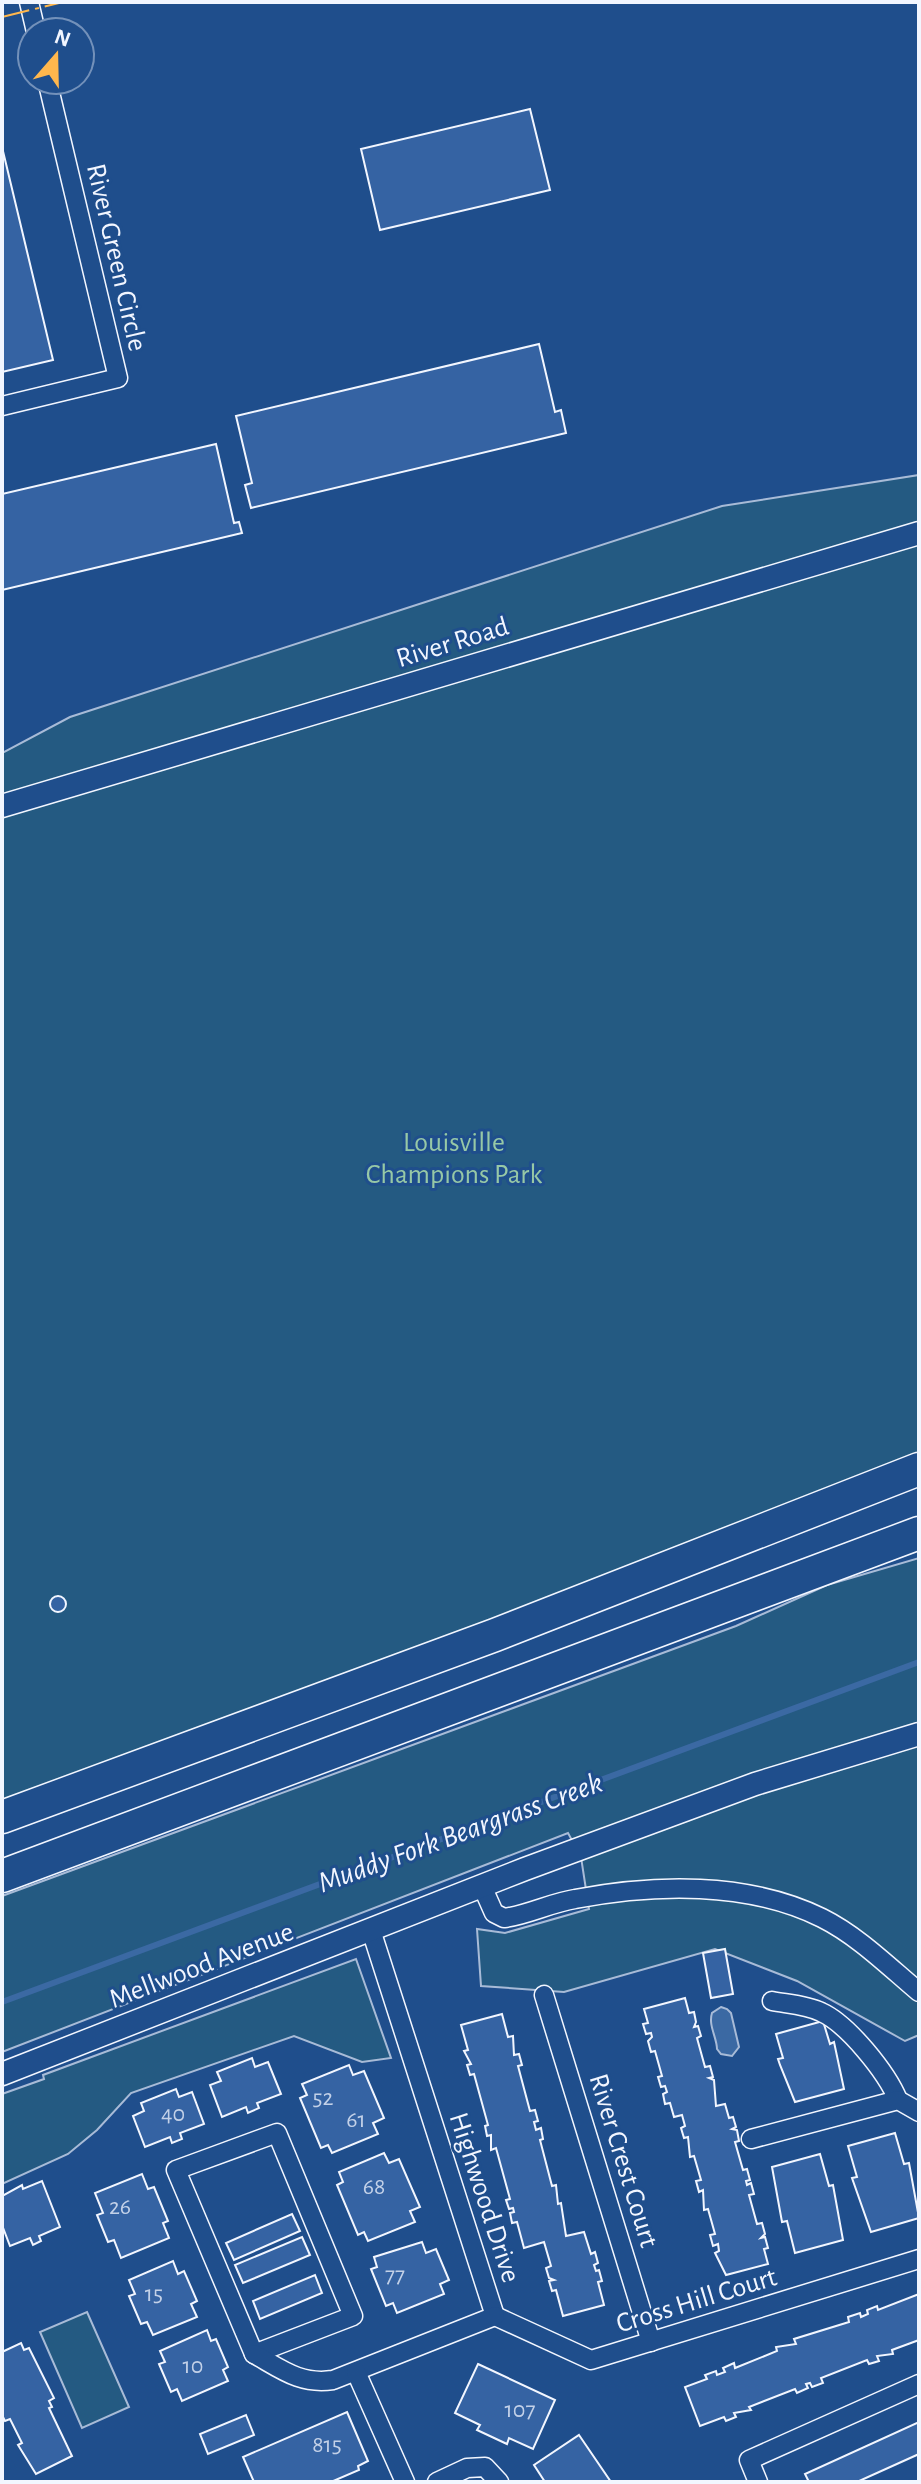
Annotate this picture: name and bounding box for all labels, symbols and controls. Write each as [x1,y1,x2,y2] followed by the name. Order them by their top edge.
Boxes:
[16,16,96,96] north arrow
[52,25,73,51] text: N
[81,161,151,354] street label: River Green Circle
[393,613,512,673] street label: River Road
[366,1129,542,1189] park label: Louisville Champions Park
[314,1767,607,1898] water label: Muddy Fork Beargrass Creek
[106,1918,298,2014] street label: Mellwood Avenue
[583,2070,663,2251] street label: River Crest Court
[313,2086,334,2110] house number: 52
[161,2102,185,2126] house number: 40
[346,2108,366,2132] house number: 61
[443,2109,525,2286] street label: Highwood Drive
[363,2175,385,2199] house number: 68
[109,2195,131,2219] house number: 26
[385,2263,405,2287] house number: 77
[613,2263,780,2339] street label: Cross Hill Court
[145,2282,163,2306] house number: 15
[183,2354,203,2378] house number: 10
[505,2398,535,2422] house number: 107
[312,2433,342,2457] house number: 815

